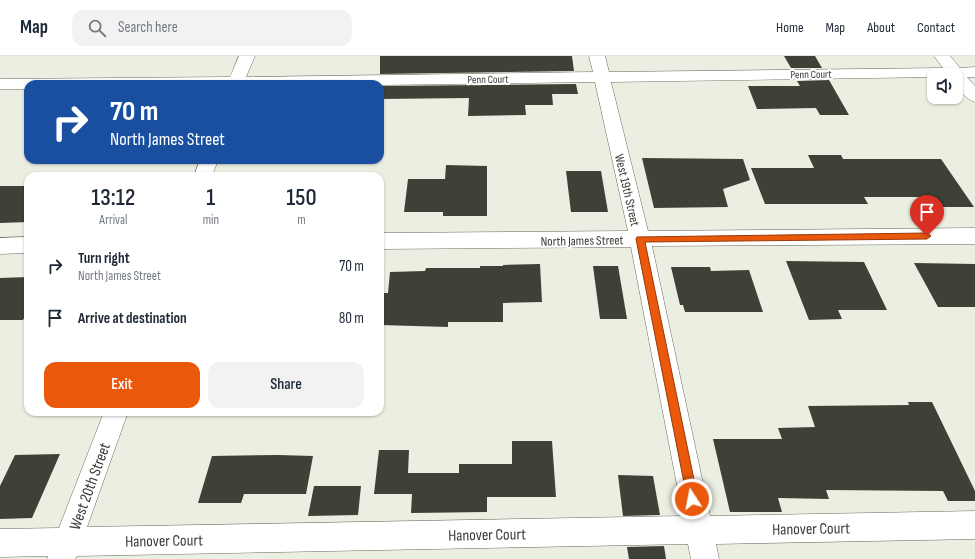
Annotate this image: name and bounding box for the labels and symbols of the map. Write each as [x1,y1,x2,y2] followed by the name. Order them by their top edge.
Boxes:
[790,68,832,81] street label: Penn Court
[467,73,509,86] street label: Penn Court
[611,153,643,228] street label: West 19th Street
[910,195,944,236] pin
[540,232,624,250] street label: North James Street
[66,440,115,533] street label: West 20th Street
[671,478,713,520] position arrow
[772,519,850,540] street label: Hanover Court
[448,525,526,546] street label: Hanover Court
[125,531,203,552] street label: Hanover Court

